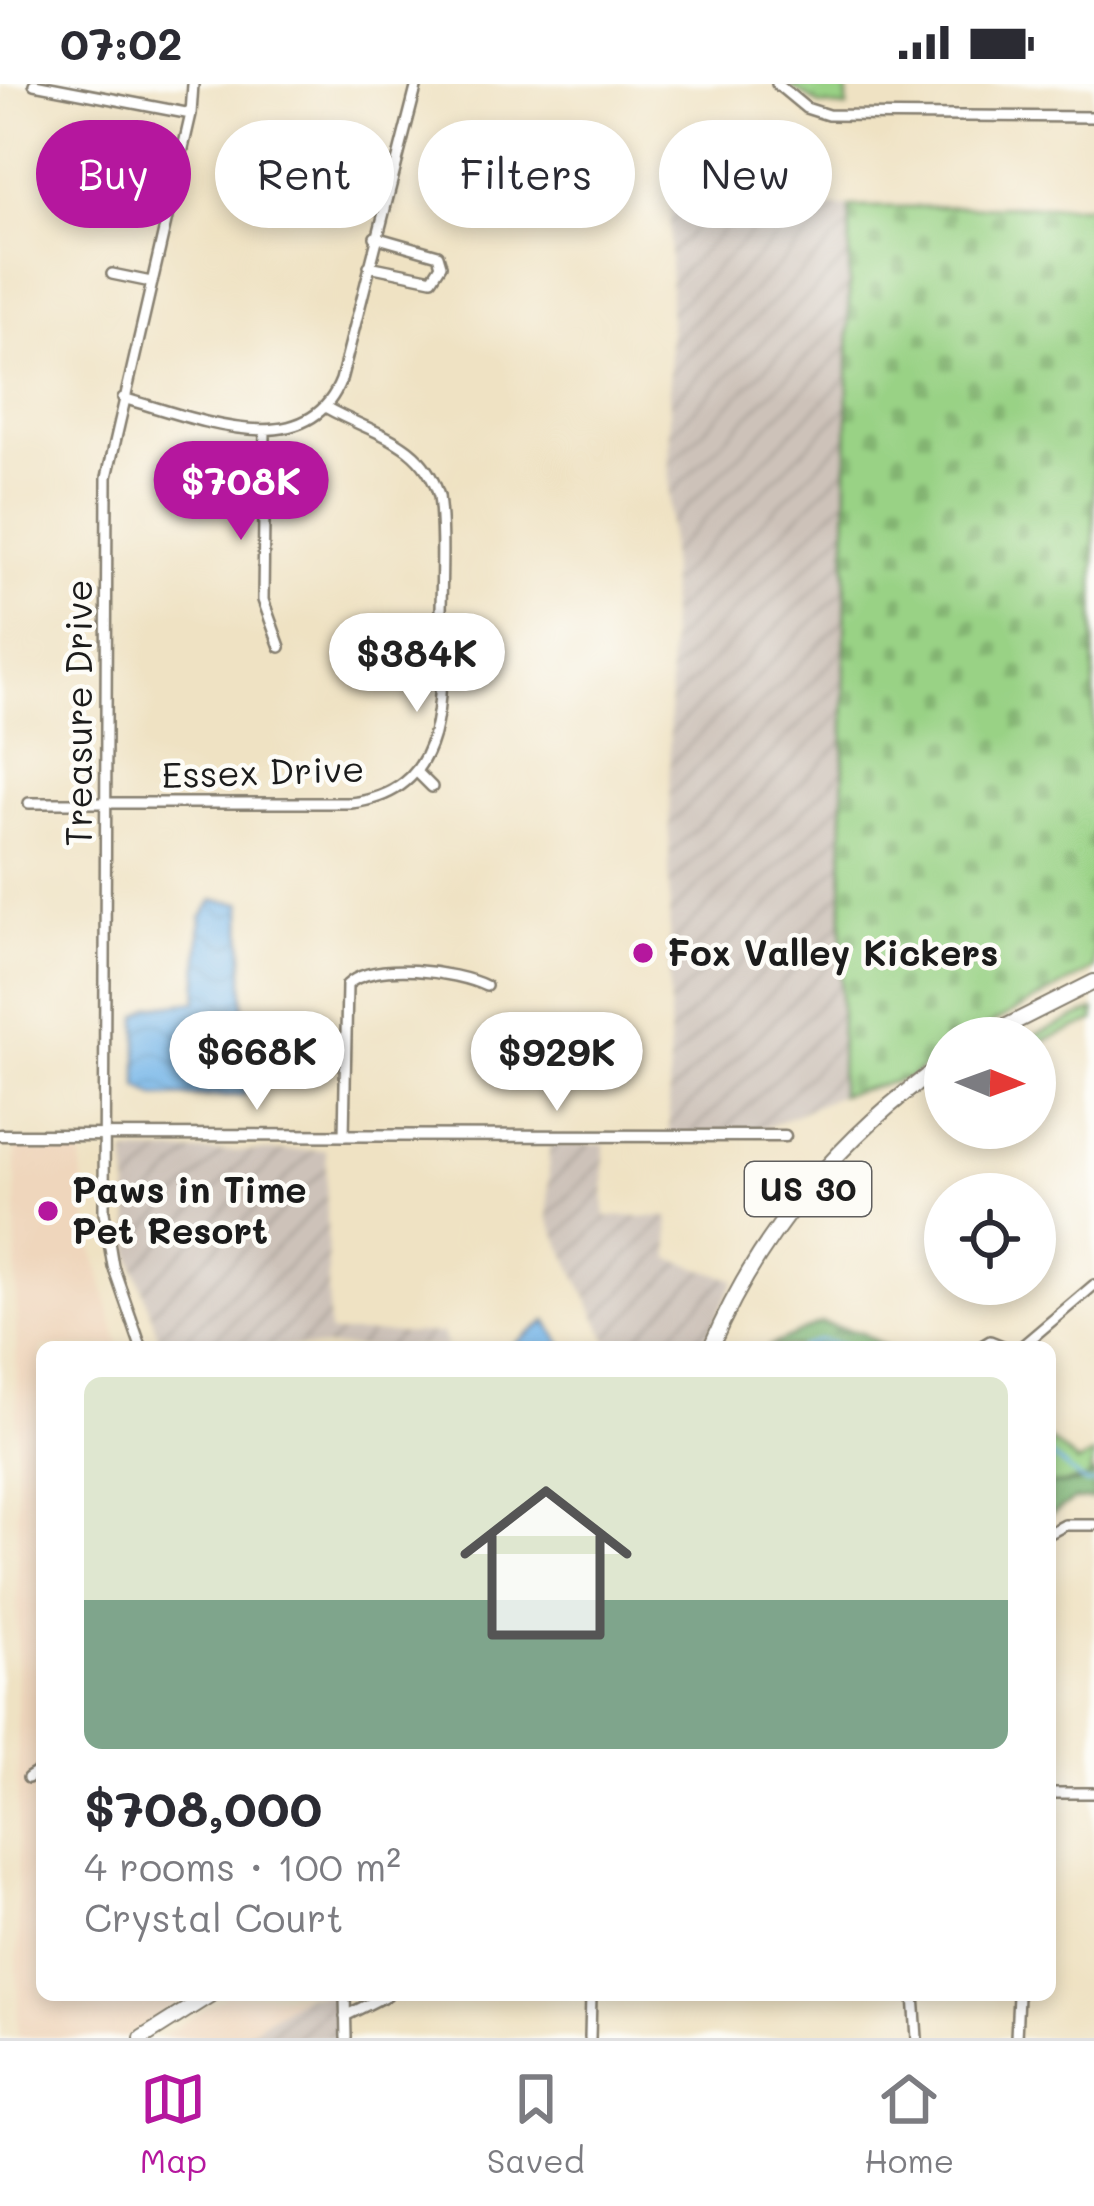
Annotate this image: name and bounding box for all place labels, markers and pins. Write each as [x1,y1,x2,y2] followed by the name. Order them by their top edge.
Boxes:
[157,441,325,543] pin: $708K
[333,613,501,715] pin: $384K
[667,928,998,976] place label: Fox Valley Kickers
[630,940,656,966] marker: Fox Valley Kickers
[173,1011,341,1113] pin: $668K
[473,1012,641,1114] pin: $929K
[72,1165,307,1253] place label: Paws in Time Pet Resort
[35,1198,61,1224] marker: Paws in Time Pet Resort

